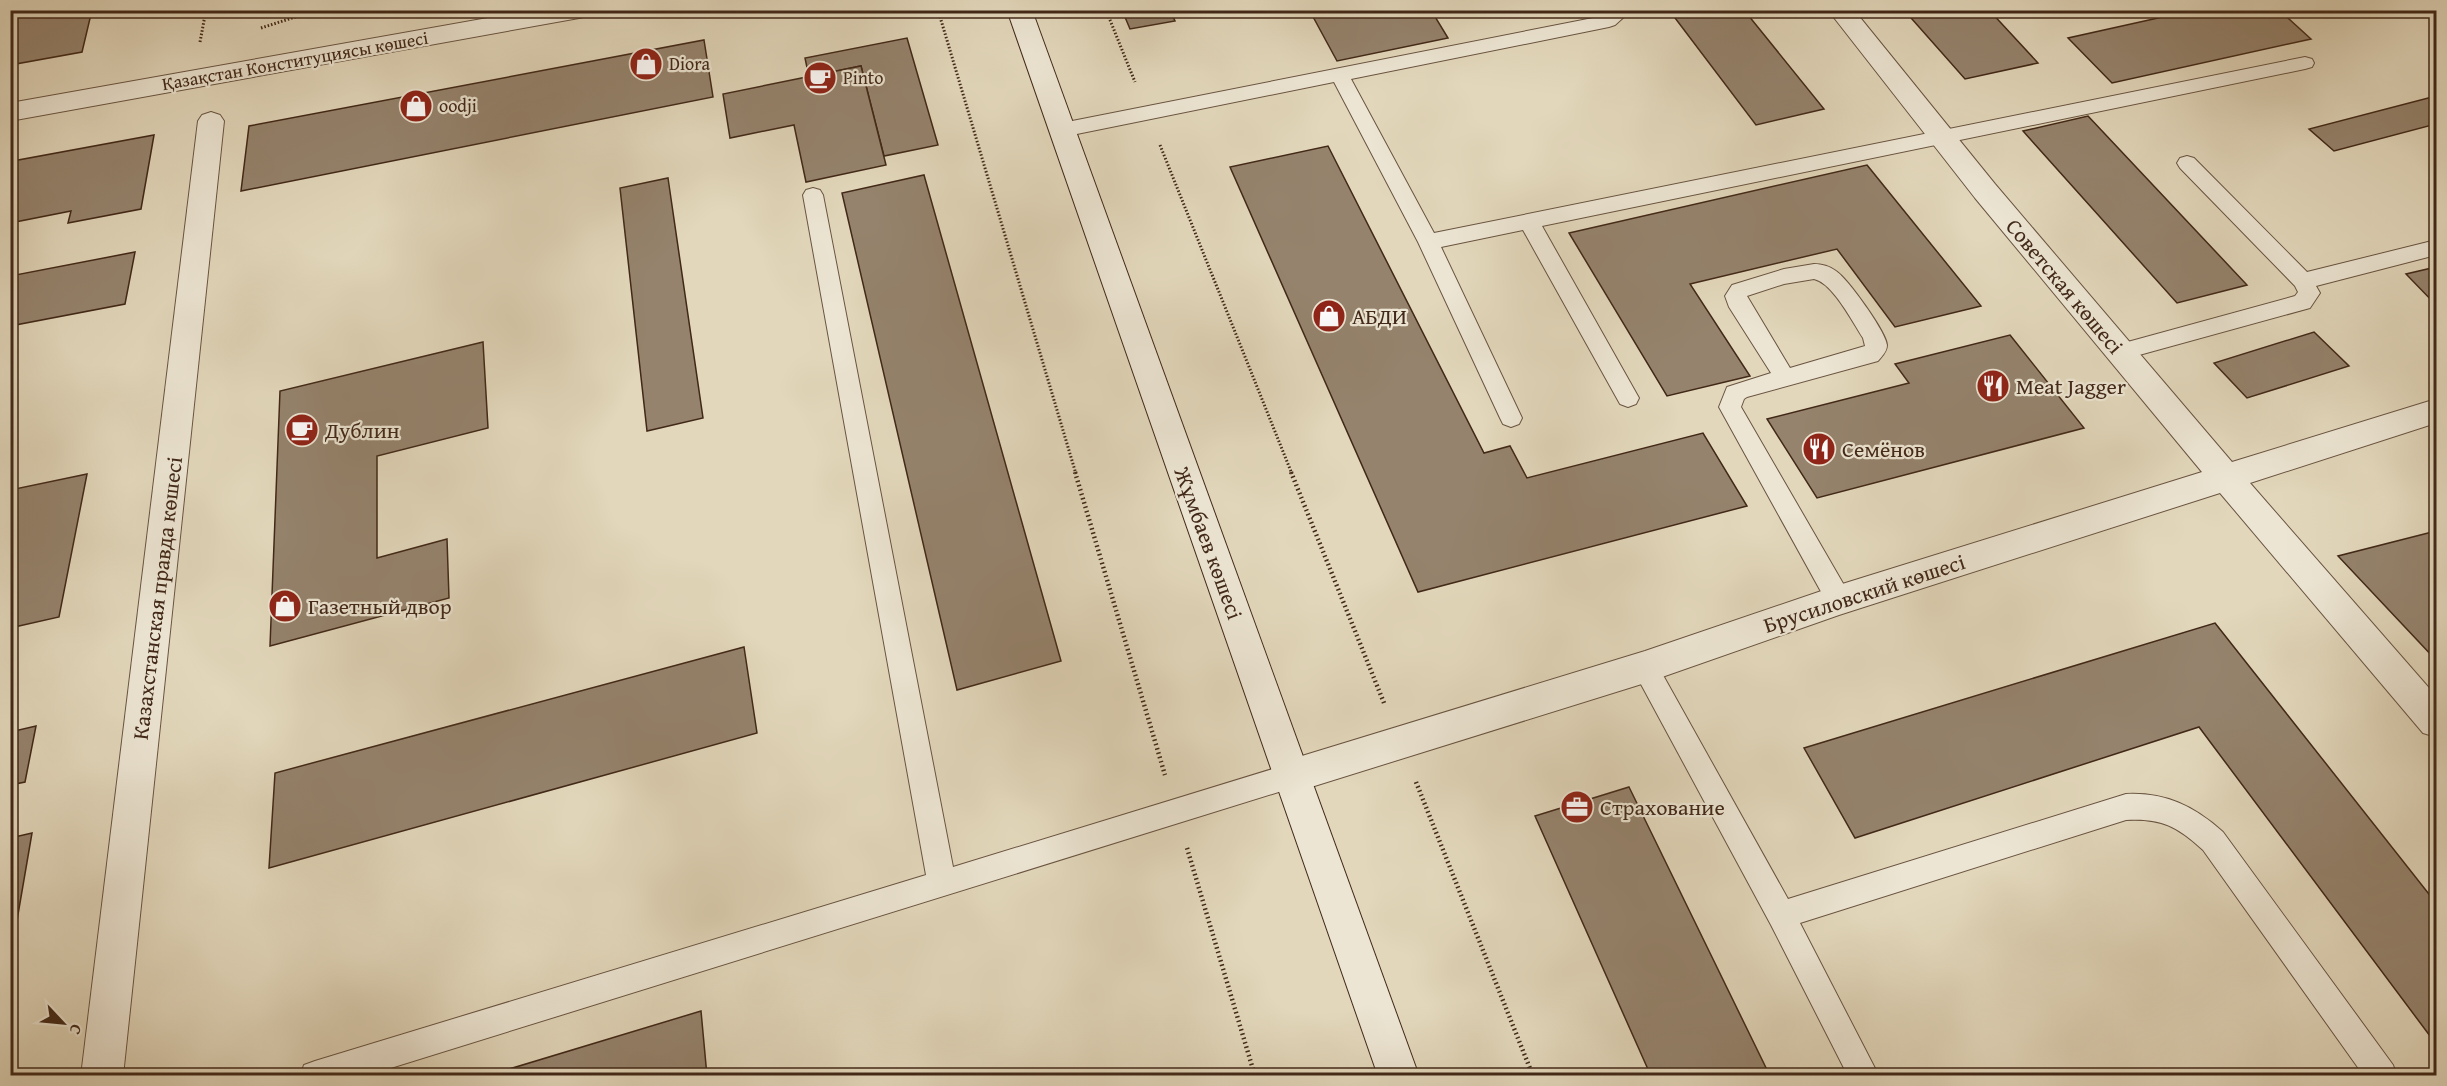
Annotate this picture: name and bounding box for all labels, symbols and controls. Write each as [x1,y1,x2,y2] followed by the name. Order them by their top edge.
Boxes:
[160,24,430,97] street label: Қазақстан Конституциясы көшесі
[628,46,664,82] shop icon: Diora
[669,50,710,77] place label: Diora
[802,60,838,96] cafe icon: Pinto
[843,64,883,91] place label: Pinto
[398,88,434,124] shop icon: oodji
[439,92,477,119] place label: oodji
[1999,211,2131,361] street label: Советская көшесі
[1311,298,1347,334] shop icon: АБДИ
[1352,300,1407,332] place label: АБДИ
[1975,368,2011,404] restaurant icon: Meat Jagger
[2016,370,2126,402] place label: Meat Jagger
[284,412,320,448] cafe icon: Дублин
[324,414,400,446] place label: Дублин
[1801,431,1837,467] restaurant icon: Семёнов
[1842,433,1925,465] place label: Семёнов
[124,455,190,741] street label: Казахстанская правда көшесі
[1166,461,1251,624] street label: Жұмбаев көшесі
[1759,545,1969,641] street label: Брусиловский көшесі
[267,588,303,624] shop icon: Газетный двор
[308,590,452,622] place label: Газетный двор
[1559,789,1595,825] office icon: Страхование
[1600,791,1725,823] place label: Страхование
[33,993,93,1053] north arrow
[64,1020,89,1039] text: С

